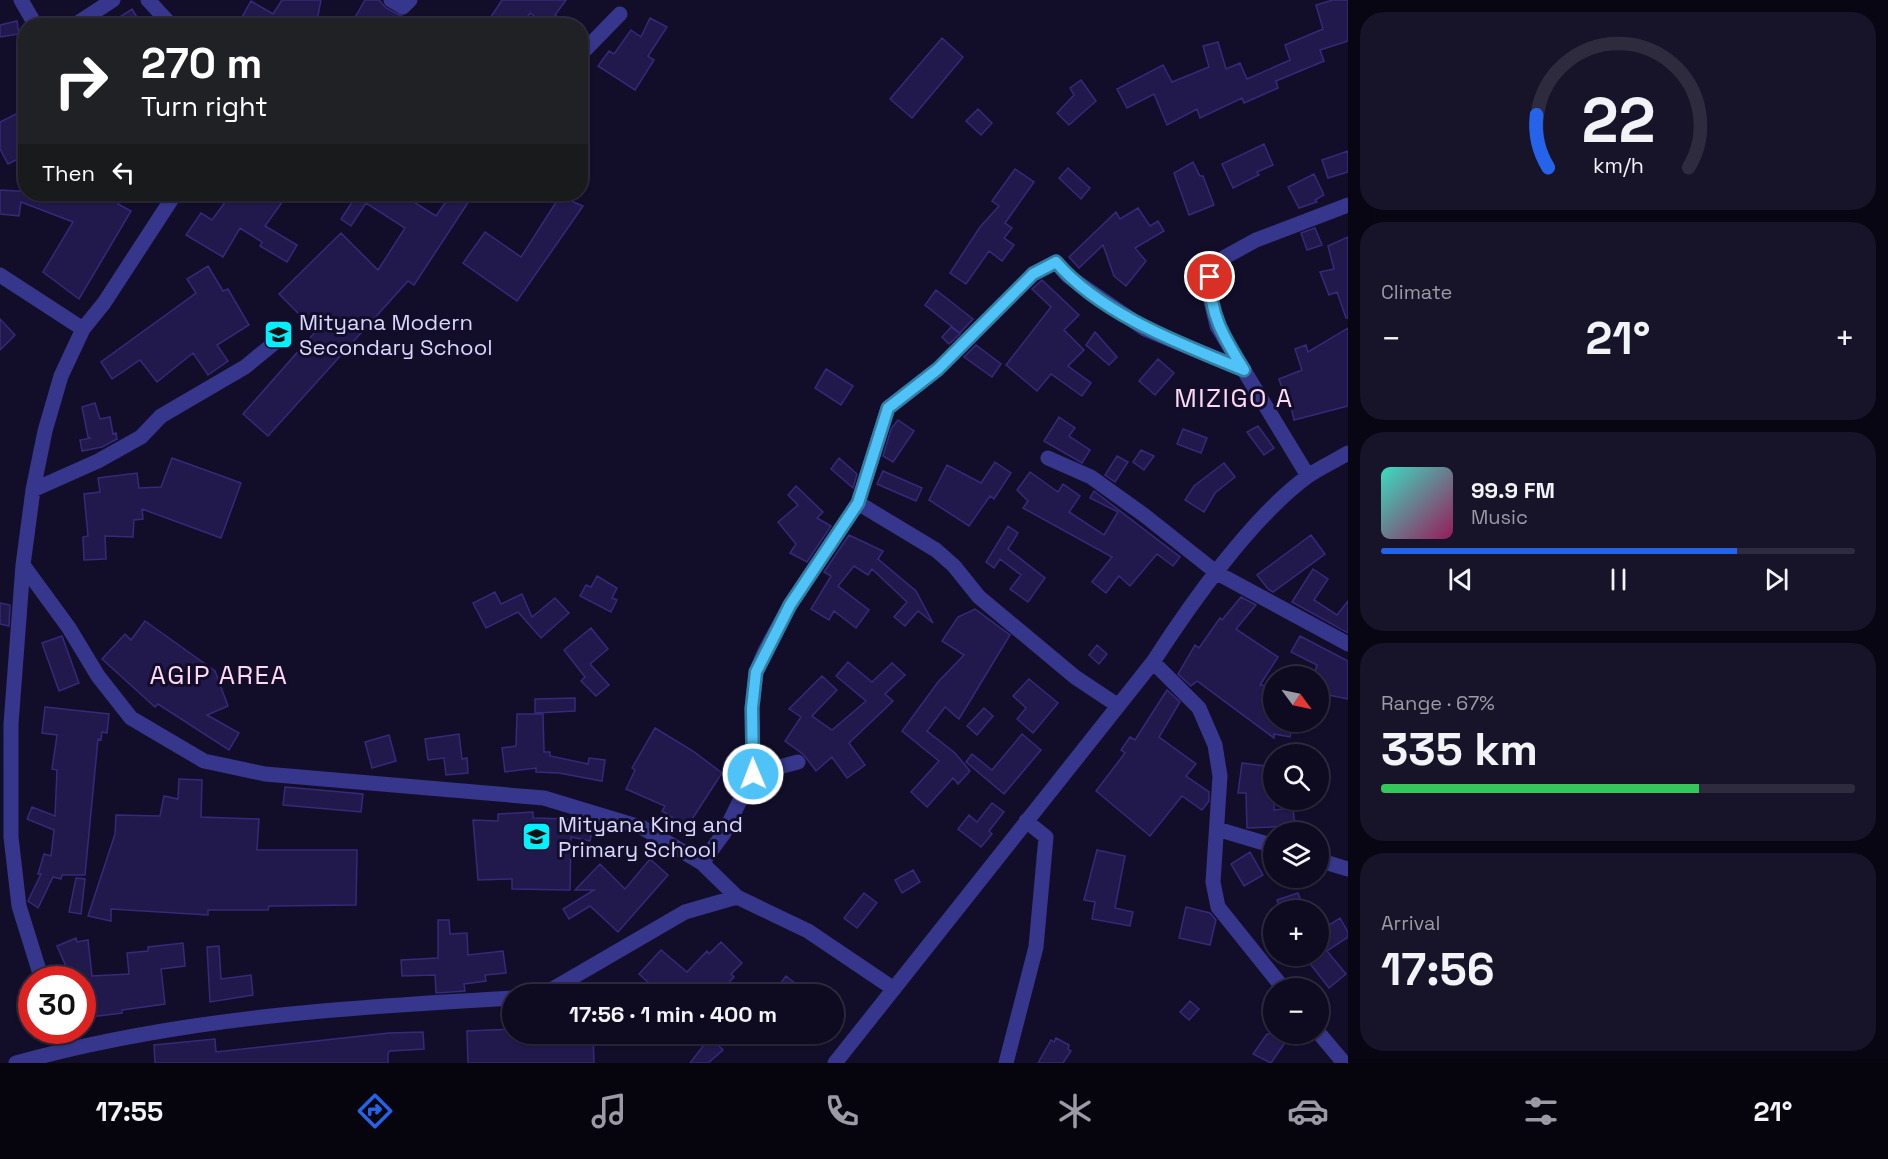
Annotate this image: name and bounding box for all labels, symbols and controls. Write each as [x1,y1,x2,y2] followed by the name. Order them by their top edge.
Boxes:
[141,37,262,90] text: 270 m
[42,42,120,120] icon: right
[1581,81,1655,160] text: 22
[141,89,268,124] text: Turn right
[1592,152,1644,179] text: km/h
[107,156,140,189] icon: left
[42,159,95,187] text: Then
[1184,251,1235,302] pin
[1193,260,1226,293] icon: arrive
[1381,279,1452,305] text: Climate
[299,308,493,361] place label: Mityana Modern Secondary School
[1586,310,1650,367] text: 21°
[1381,318,1401,360] text: −
[1835,318,1855,360] text: +
[262,319,294,351] school or university icon: Mityana Modern Secondary School
[1174,381,1294,415] district label: MIZIGO A
[1471,476,1555,504] text: 99.9 FM
[1471,504,1528,530] text: Music
[1444,563,1477,596] icon: previous
[1602,563,1635,596] icon: pause
[1760,563,1793,596] icon: next
[150,658,288,692] district label: AGIP AREA
[1263,666,1329,732] north arrow
[1263,666,1329,1044] map controls
[1381,690,1495,716] text: Range · 67%
[1381,721,1538,778] text: 335 km
[721,742,785,806] position arrow
[1263,744,1329,810] button: search
[558,810,743,863] place label: Mityana King and Primary School
[521,821,553,853] school or university icon: Mityana King and Primary School
[1263,822,1329,888] button: layers
[1263,900,1329,966] button: +
[1381,910,1440,936] text: Arrival
[1381,941,1495,998] text: 17:56
[18,966,96,1044] speed limit sign: 30
[1263,978,1329,1044] button: −
[569,1000,777,1028] text: 17:56 · 1 min · 400 m
[354,1090,396,1132] icon: directions
[588,1090,630,1132] icon: music
[821,1090,863,1132] icon: phone
[1054,1090,1096,1132] icon: climate
[1287,1090,1329,1132] icon: car
[1520,1090,1562,1132] icon: filters
[96,1094,163,1129] text: 17:55
[1754,1094,1792,1129] text: 21°

